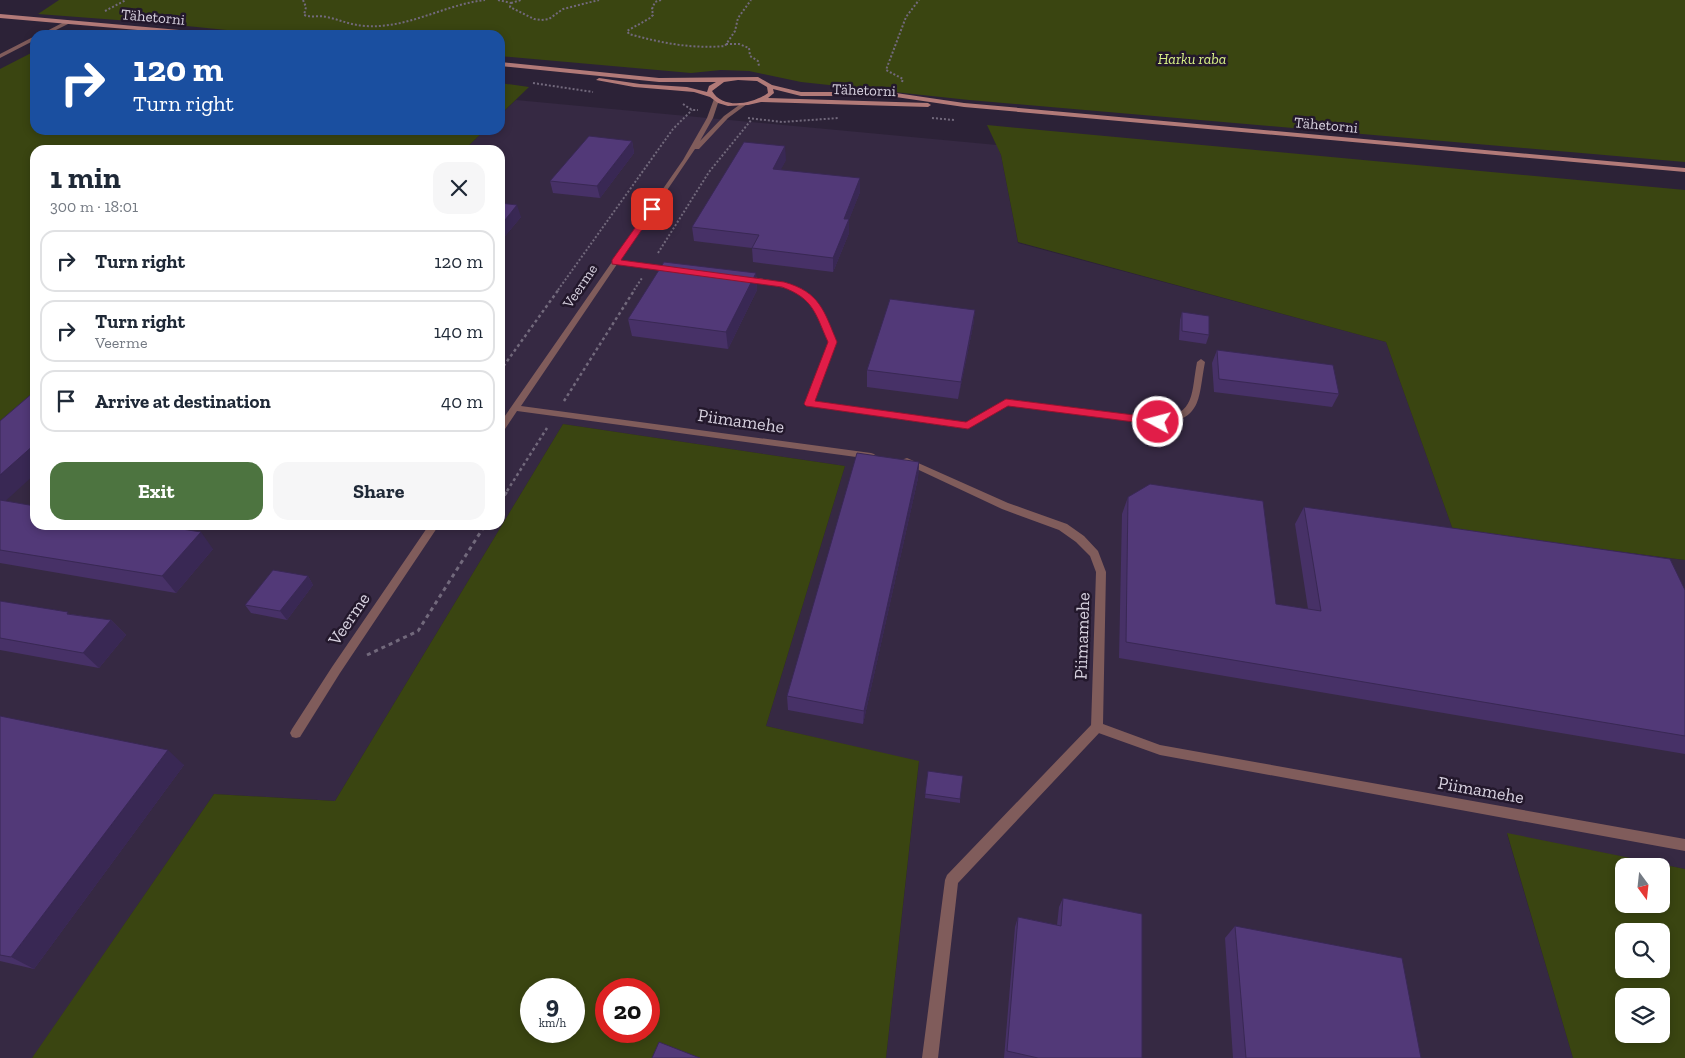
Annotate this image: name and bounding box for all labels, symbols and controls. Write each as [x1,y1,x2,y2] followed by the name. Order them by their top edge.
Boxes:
[120,5,186,29] street label: Tähetorni
[133,48,223,90] text: 120 m
[50,50,115,115] icon: right
[1158,50,1226,68] park label: Harku raba
[832,80,896,100] street label: Tähetorni
[133,90,234,117] text: Turn right
[1293,113,1359,137] street label: Tähetorni
[50,160,121,196] text: 1 min
[433,162,485,214] button: close
[631,188,673,230] pin
[638,195,666,223] icon: arrive
[50,197,138,216] text: 300 m · 18:01
[52,247,80,275] icon: right
[95,250,185,273] text: Turn right
[434,250,483,273] text: 120 m
[558,261,601,312] street label: Veerme
[95,310,185,333] text: Turn right
[52,317,80,345] icon: right
[434,320,483,343] text: 140 m
[95,333,147,352] text: Veerme
[52,387,80,415] icon: arrive
[95,390,271,413] text: Arrive at destination
[441,390,483,413] text: 40 m
[1131,395,1183,447] position arrow
[696,404,786,438] street label: Piimamehe
[50,462,263,520] button: Exit
[273,462,485,520] button: Share
[323,588,375,650] street label: Veerme
[1069,592,1095,680] street label: Piimamehe
[1436,772,1526,808] street label: Piimamehe
[1615,858,1670,912] north arrow
[1615,858,1670,1043] map controls
[1615,923,1670,978] button: search
[595,978,660,1043] speed limit sign: 20
[1615,988,1670,1043] button: layers
[546,989,559,1019] text: 9
[539,1016,566,1030] text: km/h

